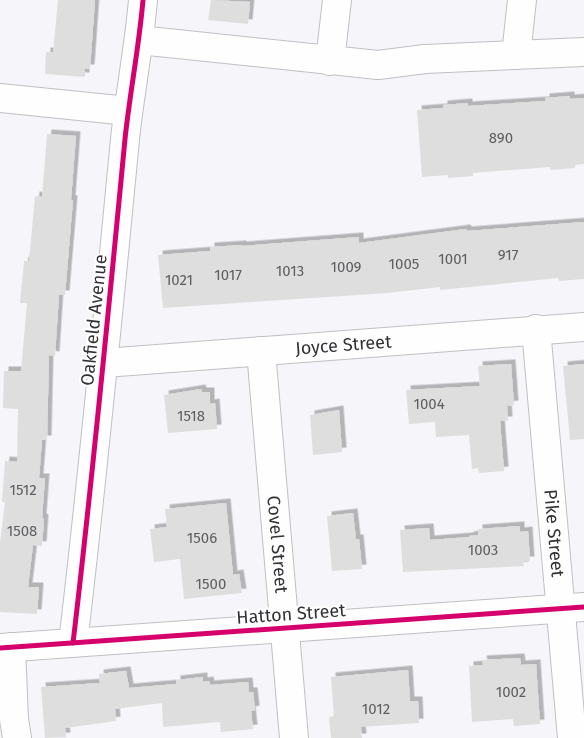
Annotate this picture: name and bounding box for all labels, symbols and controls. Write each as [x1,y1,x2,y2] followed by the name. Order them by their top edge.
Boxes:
[489,129,513,147] house number: 890
[498,246,519,264] house number: 917
[438,250,468,268] house number: 1001
[76,253,112,387] street label: Oakfield Avenue
[389,255,419,273] house number: 1005
[331,258,362,276] house number: 1009
[276,262,304,280] house number: 1013
[214,266,242,284] house number: 1017
[165,271,193,289] house number: 1021
[294,330,393,360] street label: Joyce Street
[413,395,445,413] house number: 1004
[177,407,205,425] house number: 1518
[9,481,37,499] house number: 1512
[539,488,569,579] street label: Pike Street
[262,495,293,594] street label: Covel Street
[7,522,37,540] house number: 1508
[187,529,217,547] house number: 1506
[468,541,498,559] house number: 1003
[196,575,226,593] house number: 1500
[236,599,347,629] street label: Hatton Street
[496,683,526,701] house number: 1002
[362,700,390,718] house number: 1012

